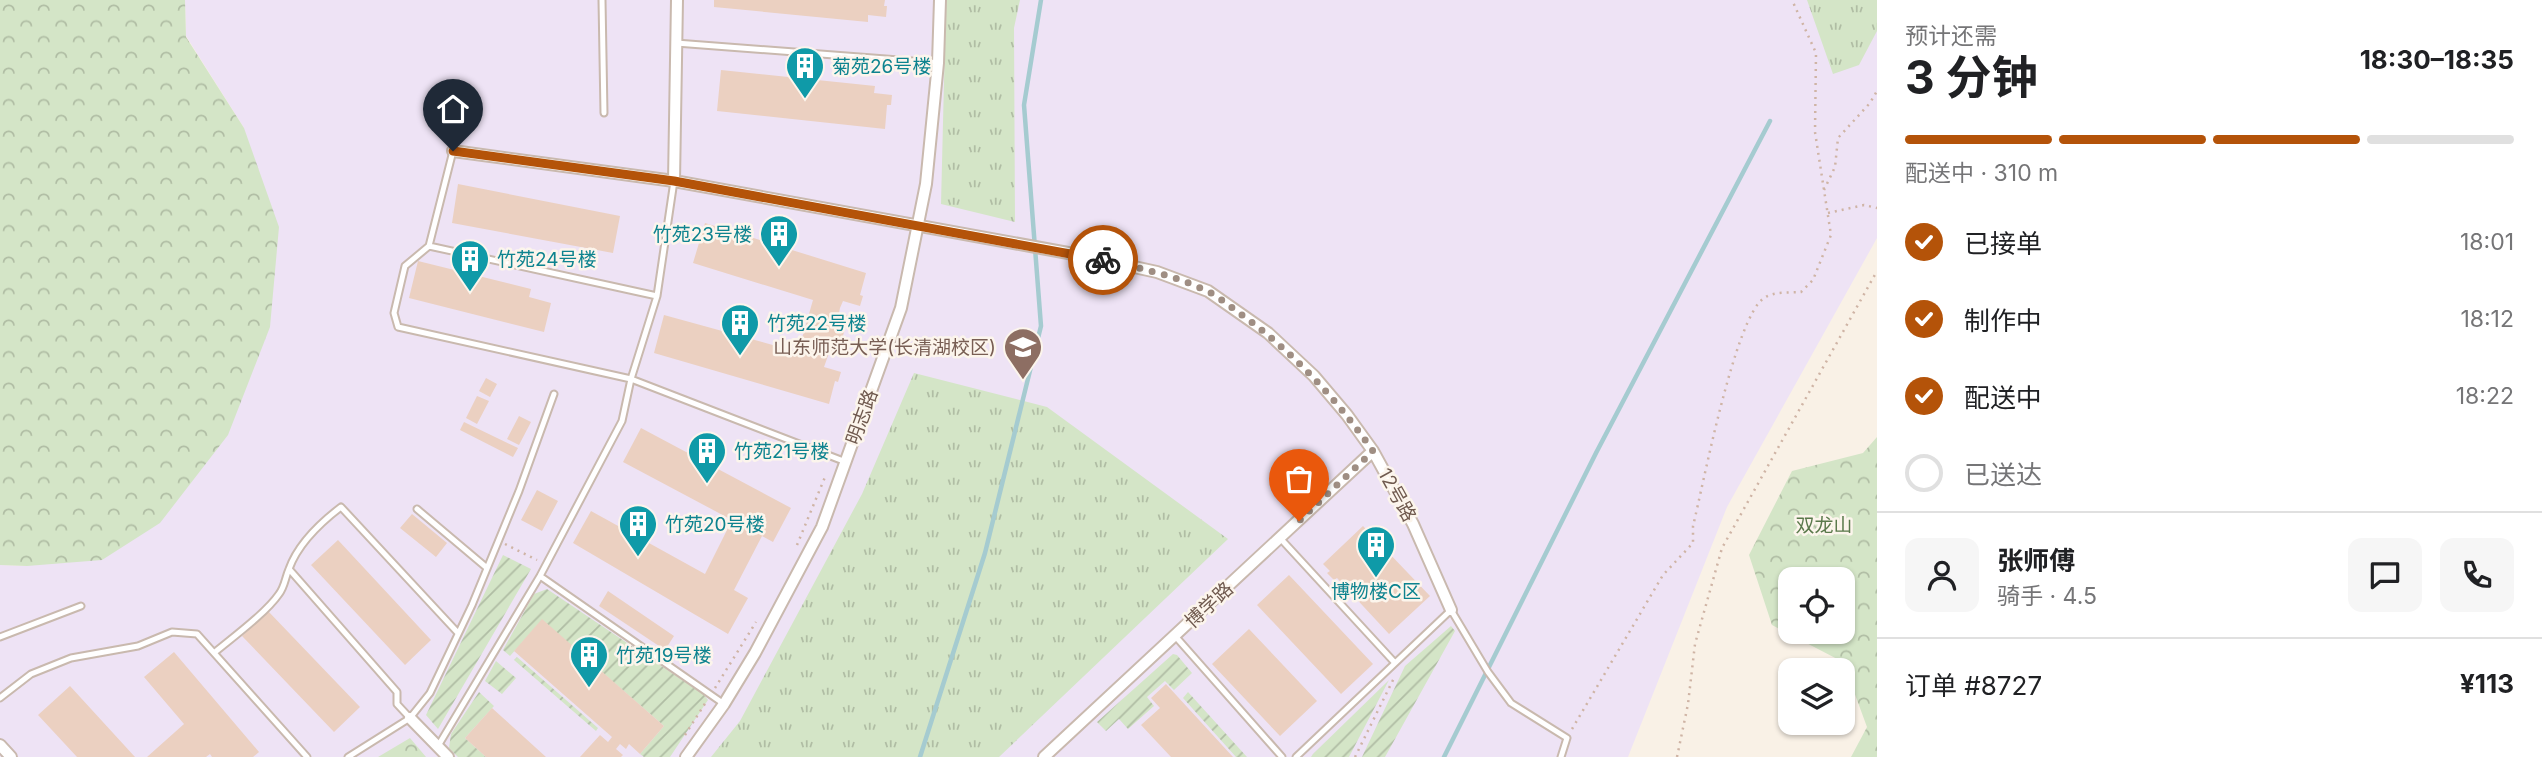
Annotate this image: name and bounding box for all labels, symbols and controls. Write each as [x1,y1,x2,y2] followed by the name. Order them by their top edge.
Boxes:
[1905,22,1997,50] text: 预计还需
[2360,44,2514,75] text: 18:30–18:35
[784,45,826,100] building icon: 菊苑26号楼
[1905,49,2038,105] text: 3 分钟
[832,55,931,78] place label: 菊苑26号楼
[423,79,483,151] pin
[434,90,472,128] icon: home
[1905,159,2058,187] text: 配送中 · 310 m
[758,213,800,268] building icon: 竹苑23号楼
[653,223,752,246] place label: 竹苑23号楼
[1905,223,1943,261] icon: check
[1068,225,1138,295] courier
[1964,228,2042,259] text: 已接单
[2460,228,2514,256] text: 18:01
[449,238,491,293] building icon: 竹苑24号楼
[1084,241,1122,279] icon: bike
[497,248,597,271] place label: 竹苑24号楼
[1905,300,1943,338] icon: check
[719,302,761,357] building icon: 竹苑22号楼
[1964,305,2042,336] text: 制作中
[2460,305,2514,333] text: 18:12
[767,312,866,335] place label: 竹苑22号楼
[1002,326,1044,381] school or university icon: 山东师范大学(长清湖校区)
[773,336,996,359] place label: 山东师范大学(长清湖校区)
[1905,377,1943,415] icon: check
[1964,382,2042,413] text: 配送中
[2456,382,2514,410] text: 18:22
[841,386,883,448] street label: 明志路
[686,430,728,485] building icon: 竹苑21号楼
[734,440,829,463] place label: 竹苑21号楼
[1269,449,1329,521] pin
[1964,459,2042,490] text: 已送达
[1280,460,1318,498] icon: bag
[1373,464,1421,526] street label: 12号路
[617,503,659,558] building icon: 竹苑20号楼
[665,513,765,536] place label: 竹苑20号楼
[1795,514,1853,537] park label: 双龙山
[1355,524,1397,579] building icon: 博物楼C区
[1905,538,1979,612] button: person
[2348,538,2422,612] button: chat
[2440,538,2514,612] button: phone
[1997,545,2075,576] text: 张师傅
[1778,567,1855,735] map controls
[1778,567,1855,644] button: locate
[1180,577,1238,633] street label: 博学路
[1331,580,1421,603] place label: 博物楼C区
[1997,582,2097,610] text: 骑手 · 4.5
[568,634,610,689] building icon: 竹苑19号楼
[616,644,712,667] place label: 竹苑19号楼
[1778,658,1855,735] button: layers
[2460,668,2514,699] text: ¥113
[1905,670,2042,701] text: 订单 #8727

